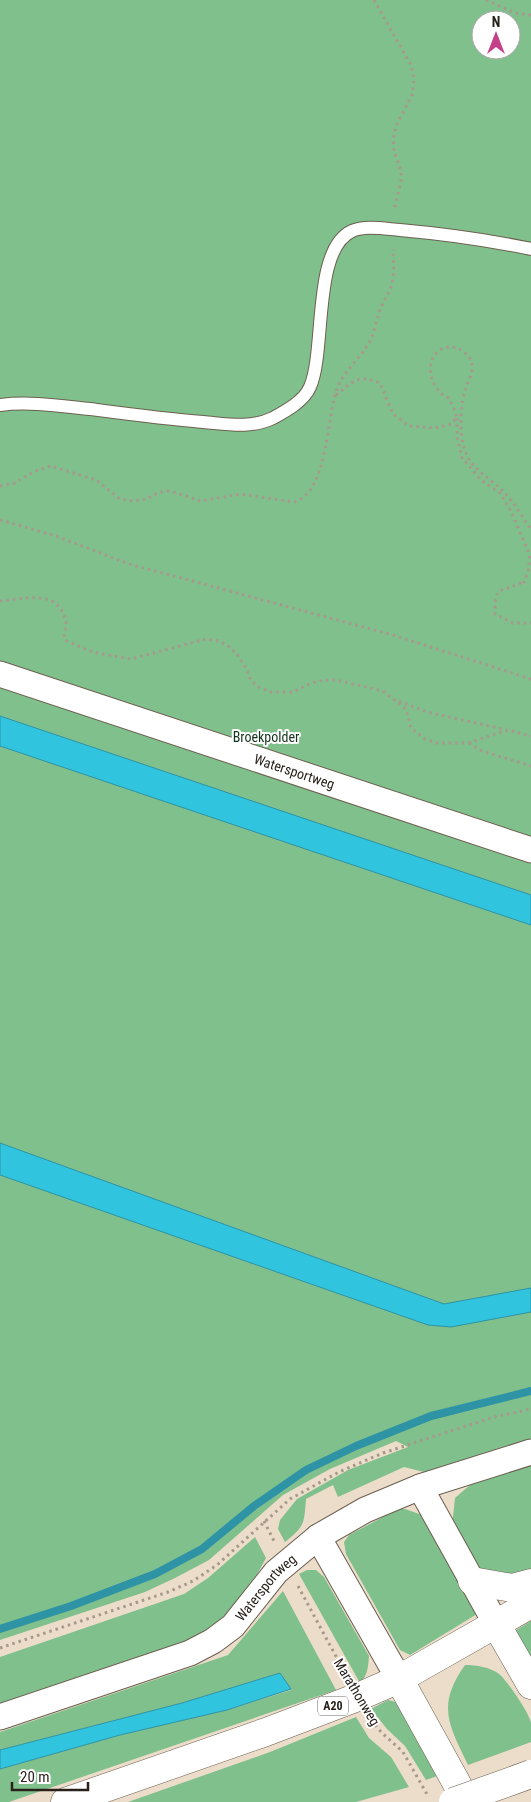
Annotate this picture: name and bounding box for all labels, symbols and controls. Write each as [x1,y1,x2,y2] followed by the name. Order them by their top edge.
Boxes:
[471,10,521,60] north arrow
[492,14,500,30] text: N
[233,729,299,745] park label: Broekpolder
[252,751,337,792] street label: Watersportweg
[232,1551,299,1624] street label: Watersportweg
[331,1656,383,1728] street label: Marathonweg
[318,1696,348,1715] road number: A20
[12,1760,89,1792] scale bar
[20,1768,50,1786] text: 20 m

